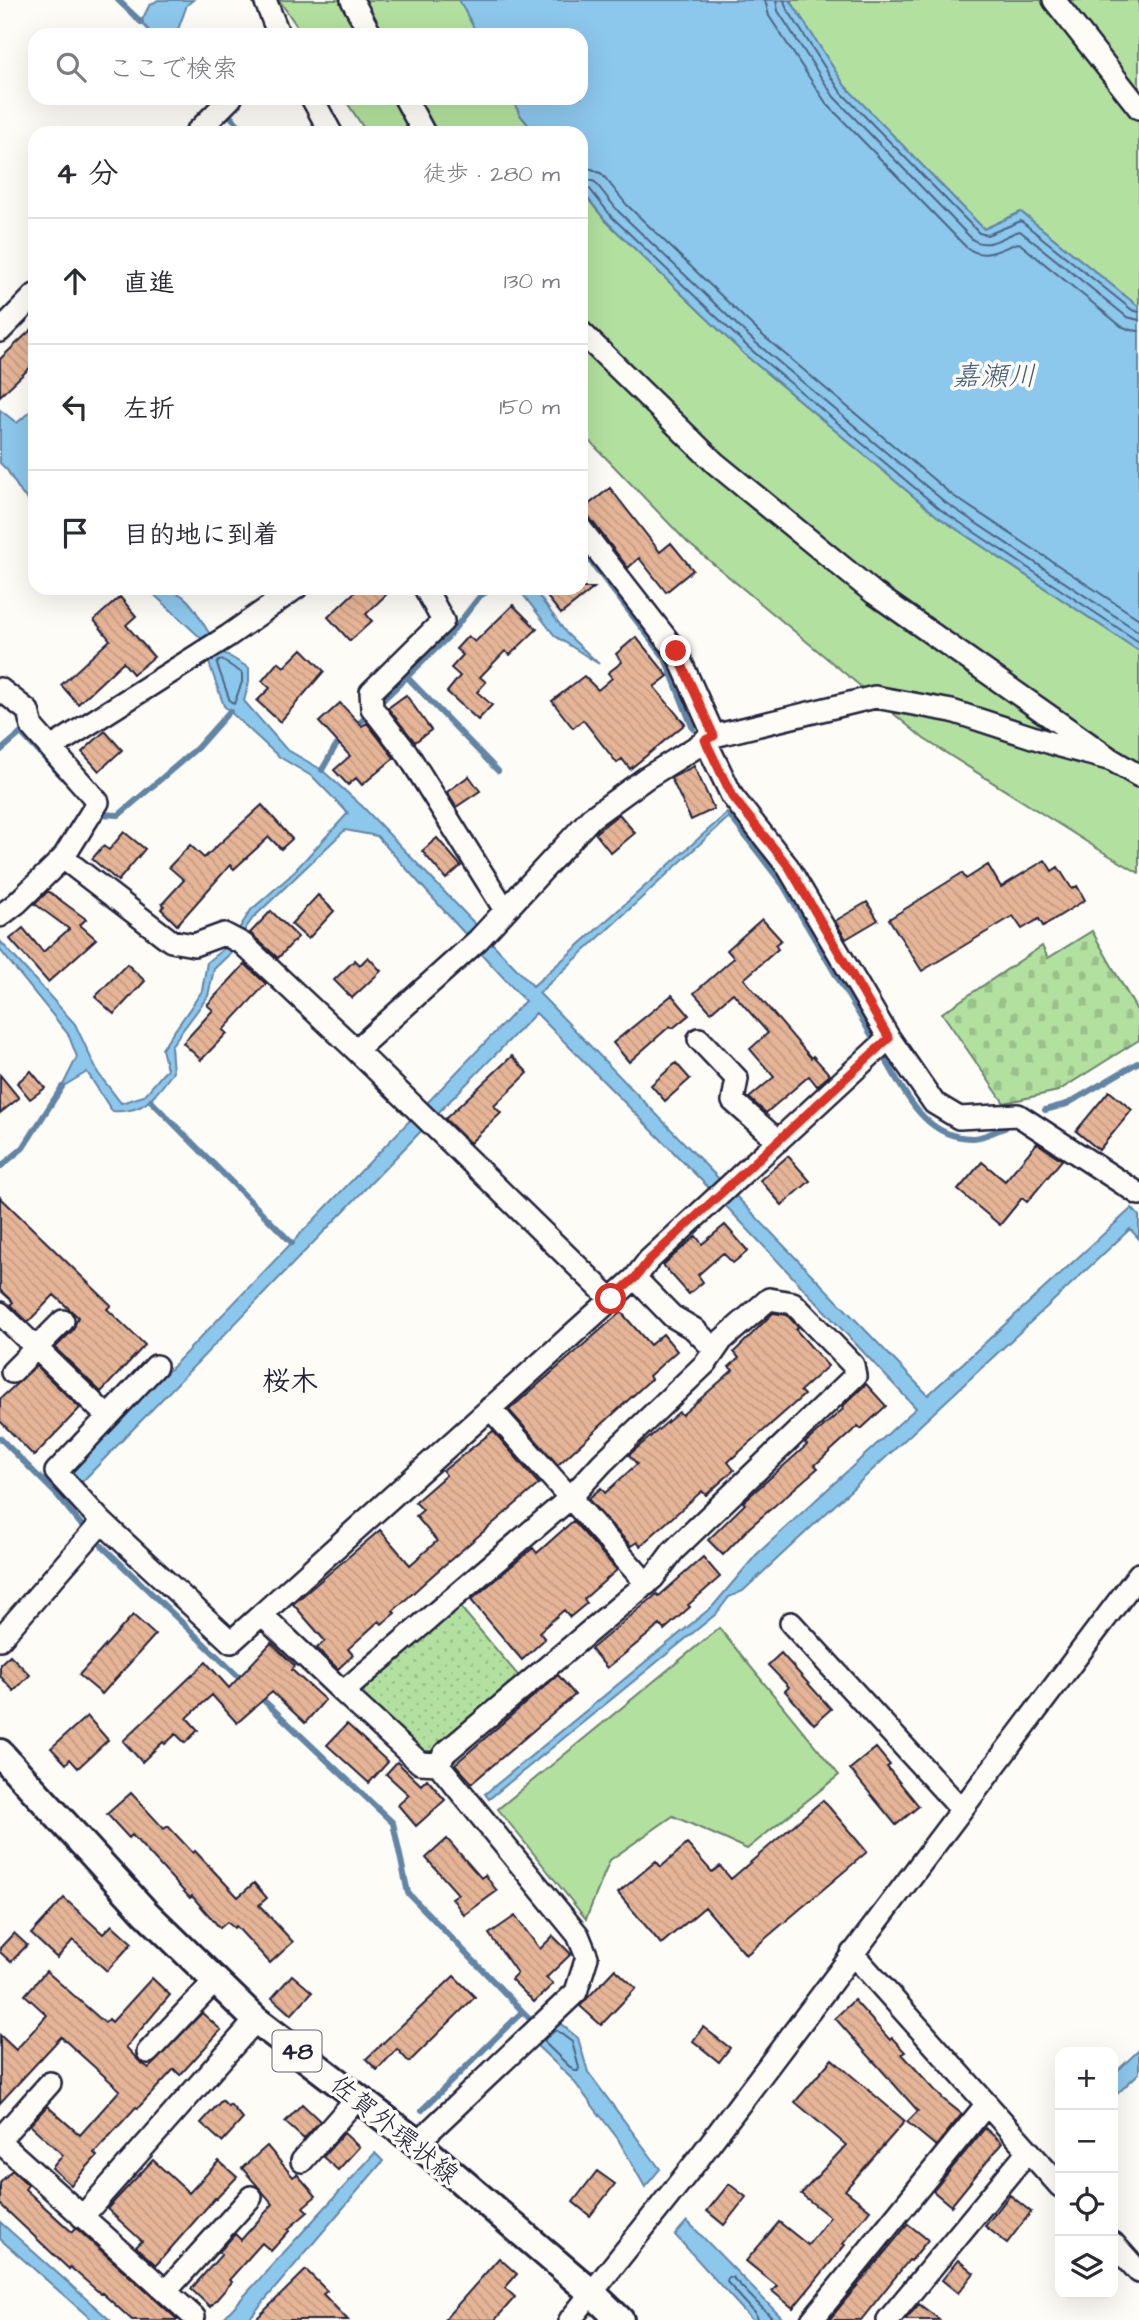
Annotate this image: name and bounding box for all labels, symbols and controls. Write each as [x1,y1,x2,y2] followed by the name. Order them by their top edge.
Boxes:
[28,28,588,105] search box
[52,48,90,86] icon: search
[108,51,238,87] text: ここで検索
[56,153,118,195] text: 4 分
[423,158,560,190] text: 徒歩 · 280 m
[56,262,94,300] icon: ahead
[123,265,175,301] text: 直進
[504,265,560,297] text: 130 m
[952,357,1036,396] water label: 嘉瀬川
[56,388,94,426] icon: left
[123,391,175,427] text: 左折
[499,391,560,423] text: 150 m
[56,514,94,552] icon: arrive
[123,517,279,553] text: 目的地に到着
[660,635,691,666] route end
[595,1283,626,1314] route start
[262,1362,318,1401] district label: 桜木
[272,2030,322,2072] road number: 48
[1055,2047,1118,2299] map controls
[1055,2047,1118,2110] button: +
[322,2067,466,2193] street label: 佐賀外環状線
[1055,2110,1118,2173] button: −
[1055,2173,1118,2236] button: locate
[1055,2236,1118,2299] button: layers

